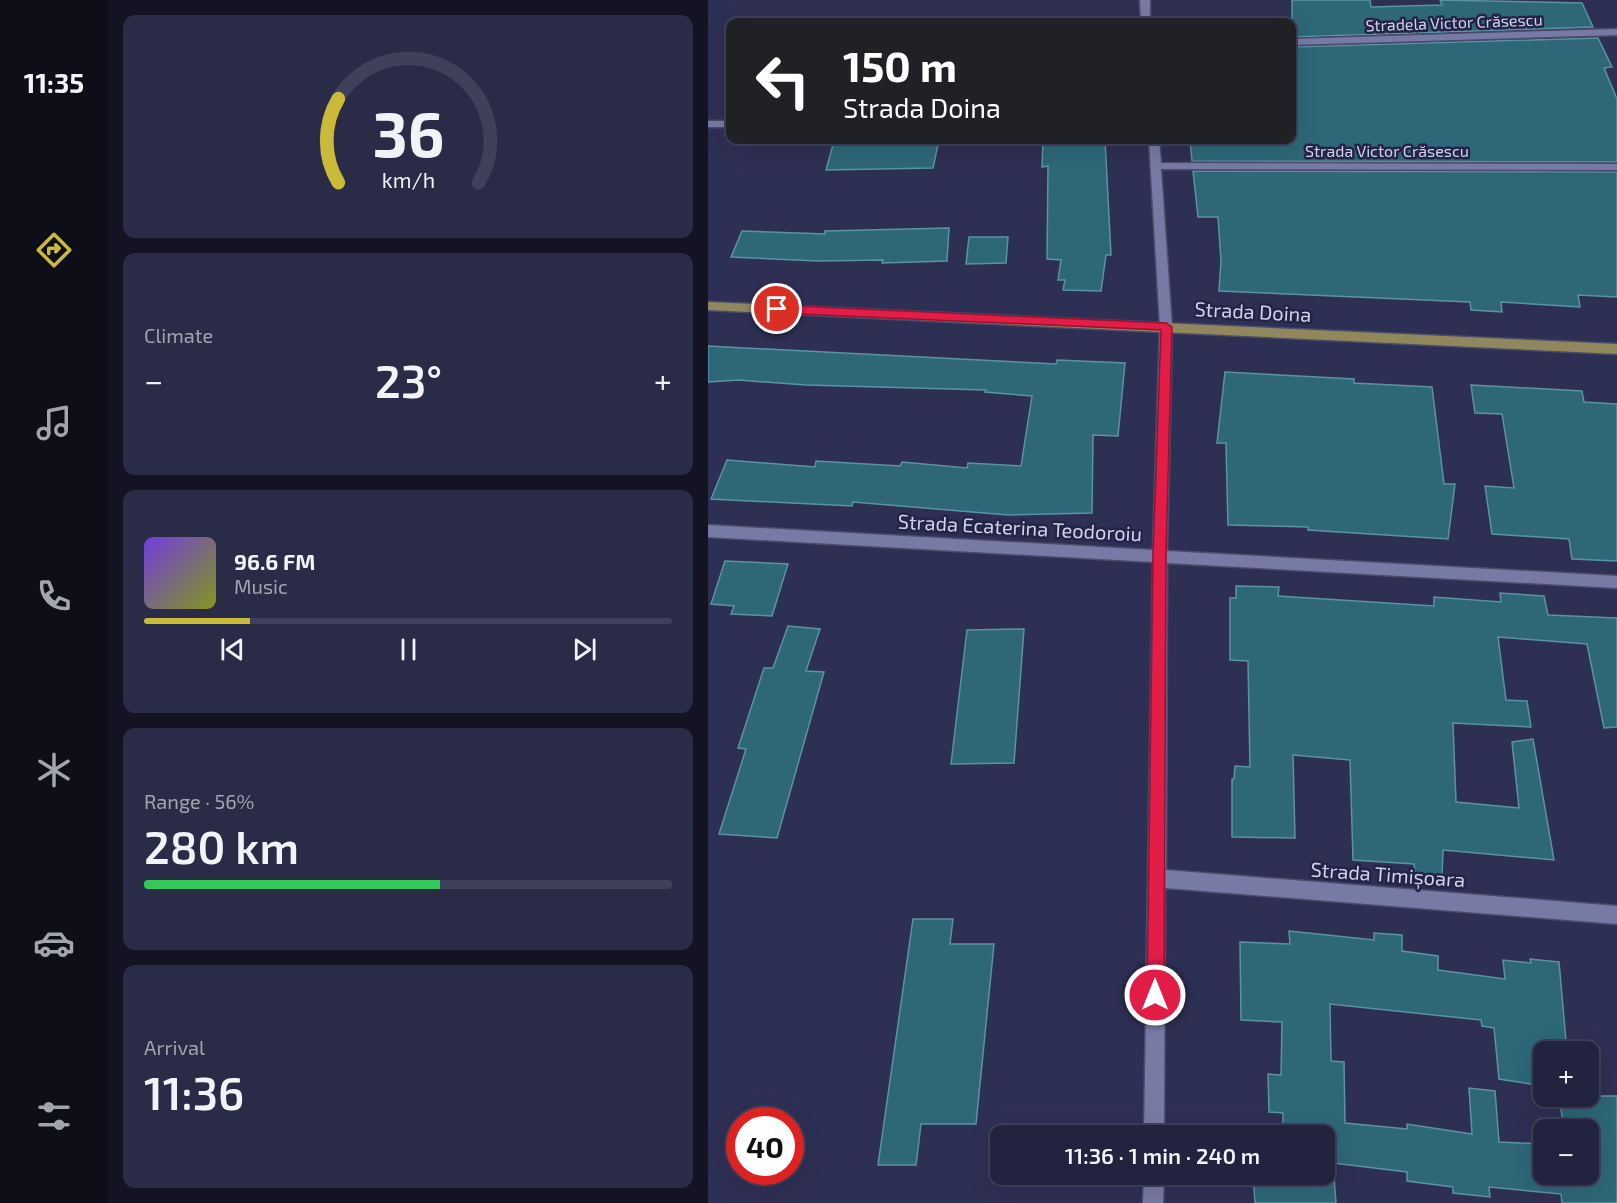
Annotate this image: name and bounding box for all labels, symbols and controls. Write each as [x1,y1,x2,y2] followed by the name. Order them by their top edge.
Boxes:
[1365,9,1543,35] street label: Stradela Victor Crăsescu
[843,40,957,90] text: 150 m
[744,42,822,120] icon: left
[24,66,84,98] text: 11:35
[843,91,1001,123] text: Strada Doina
[372,95,444,170] text: 36
[1305,141,1469,160] street label: Strada Victor Crăsescu
[381,168,435,193] text: km/h
[33,229,75,271] icon: directions
[751,283,802,334] pin
[760,292,793,325] icon: arrive
[1194,296,1312,326] street label: Strada Doina
[144,323,213,347] text: Climate
[375,353,442,407] text: 23°
[144,360,163,400] text: −
[654,360,672,400] text: +
[33,402,75,444] icon: music
[897,509,1143,545] street label: Strada Ecaterina Teodoroiu
[234,548,315,574] text: 96.6 FM
[234,574,288,598] text: Music
[33,575,75,617] icon: phone
[216,633,249,666] icon: previous
[392,633,425,666] icon: pause
[568,633,601,666] icon: next
[33,749,75,791] icon: climate
[144,789,254,813] text: Range · 56%
[144,819,299,873] text: 280 km
[1310,857,1466,893] street label: Strada Timișoara
[33,922,75,964] icon: car
[1123,963,1187,1027] position arrow
[144,1035,205,1059] text: Arrival
[1533,1041,1599,1185] map controls
[1533,1041,1599,1107] button: +
[144,1065,244,1119] text: 11:36
[33,1095,75,1137] icon: filters
[726,1107,804,1185] speed limit sign: 40
[1533,1119,1599,1185] button: −
[1065,1142,1260,1168] text: 11:36 · 1 min · 240 m

